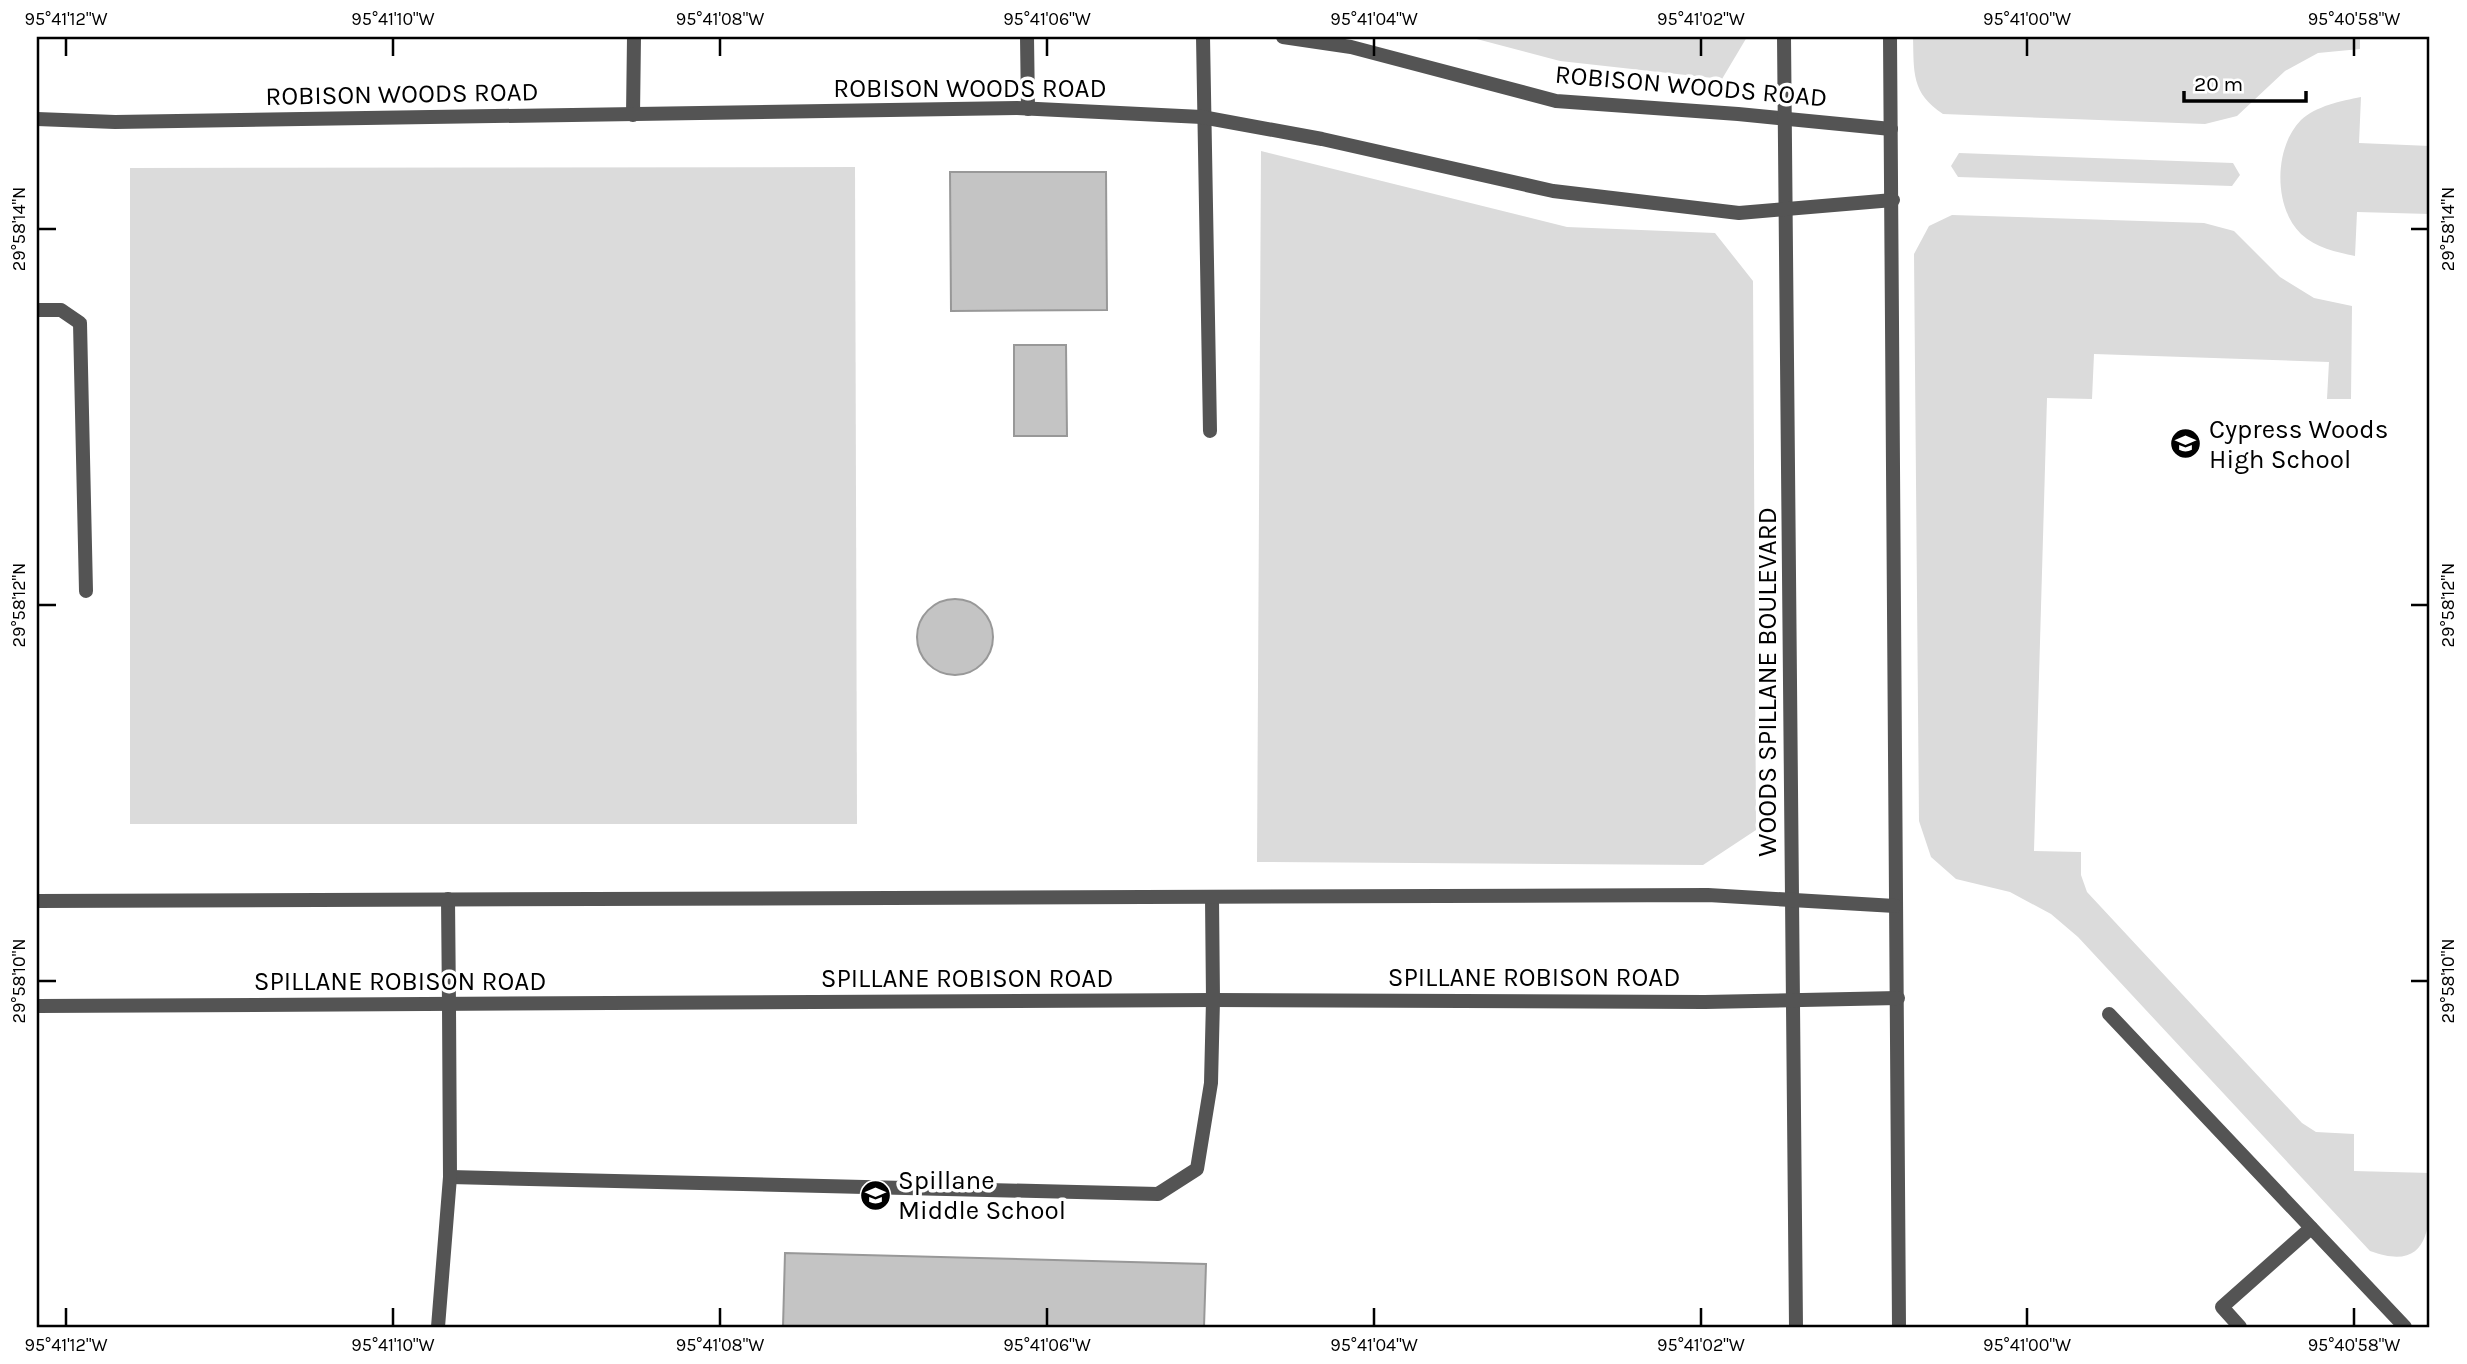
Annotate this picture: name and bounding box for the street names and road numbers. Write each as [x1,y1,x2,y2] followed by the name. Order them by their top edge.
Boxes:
[1554,59,1828,113] street label: ROBISON WOODS ROAD
[833,73,1107,104] street label: ROBISON WOODS ROAD
[265,76,539,112] street label: ROBISON WOODS ROAD
[1752,507,1783,857] street label: WOODS SPILLANE BOULEVARD
[1388,962,1680,993] street label: SPILLANE ROBISON ROAD
[821,963,1113,994] street label: SPILLANE ROBISON ROAD
[254,966,546,997] street label: SPILLANE ROBISON ROAD

